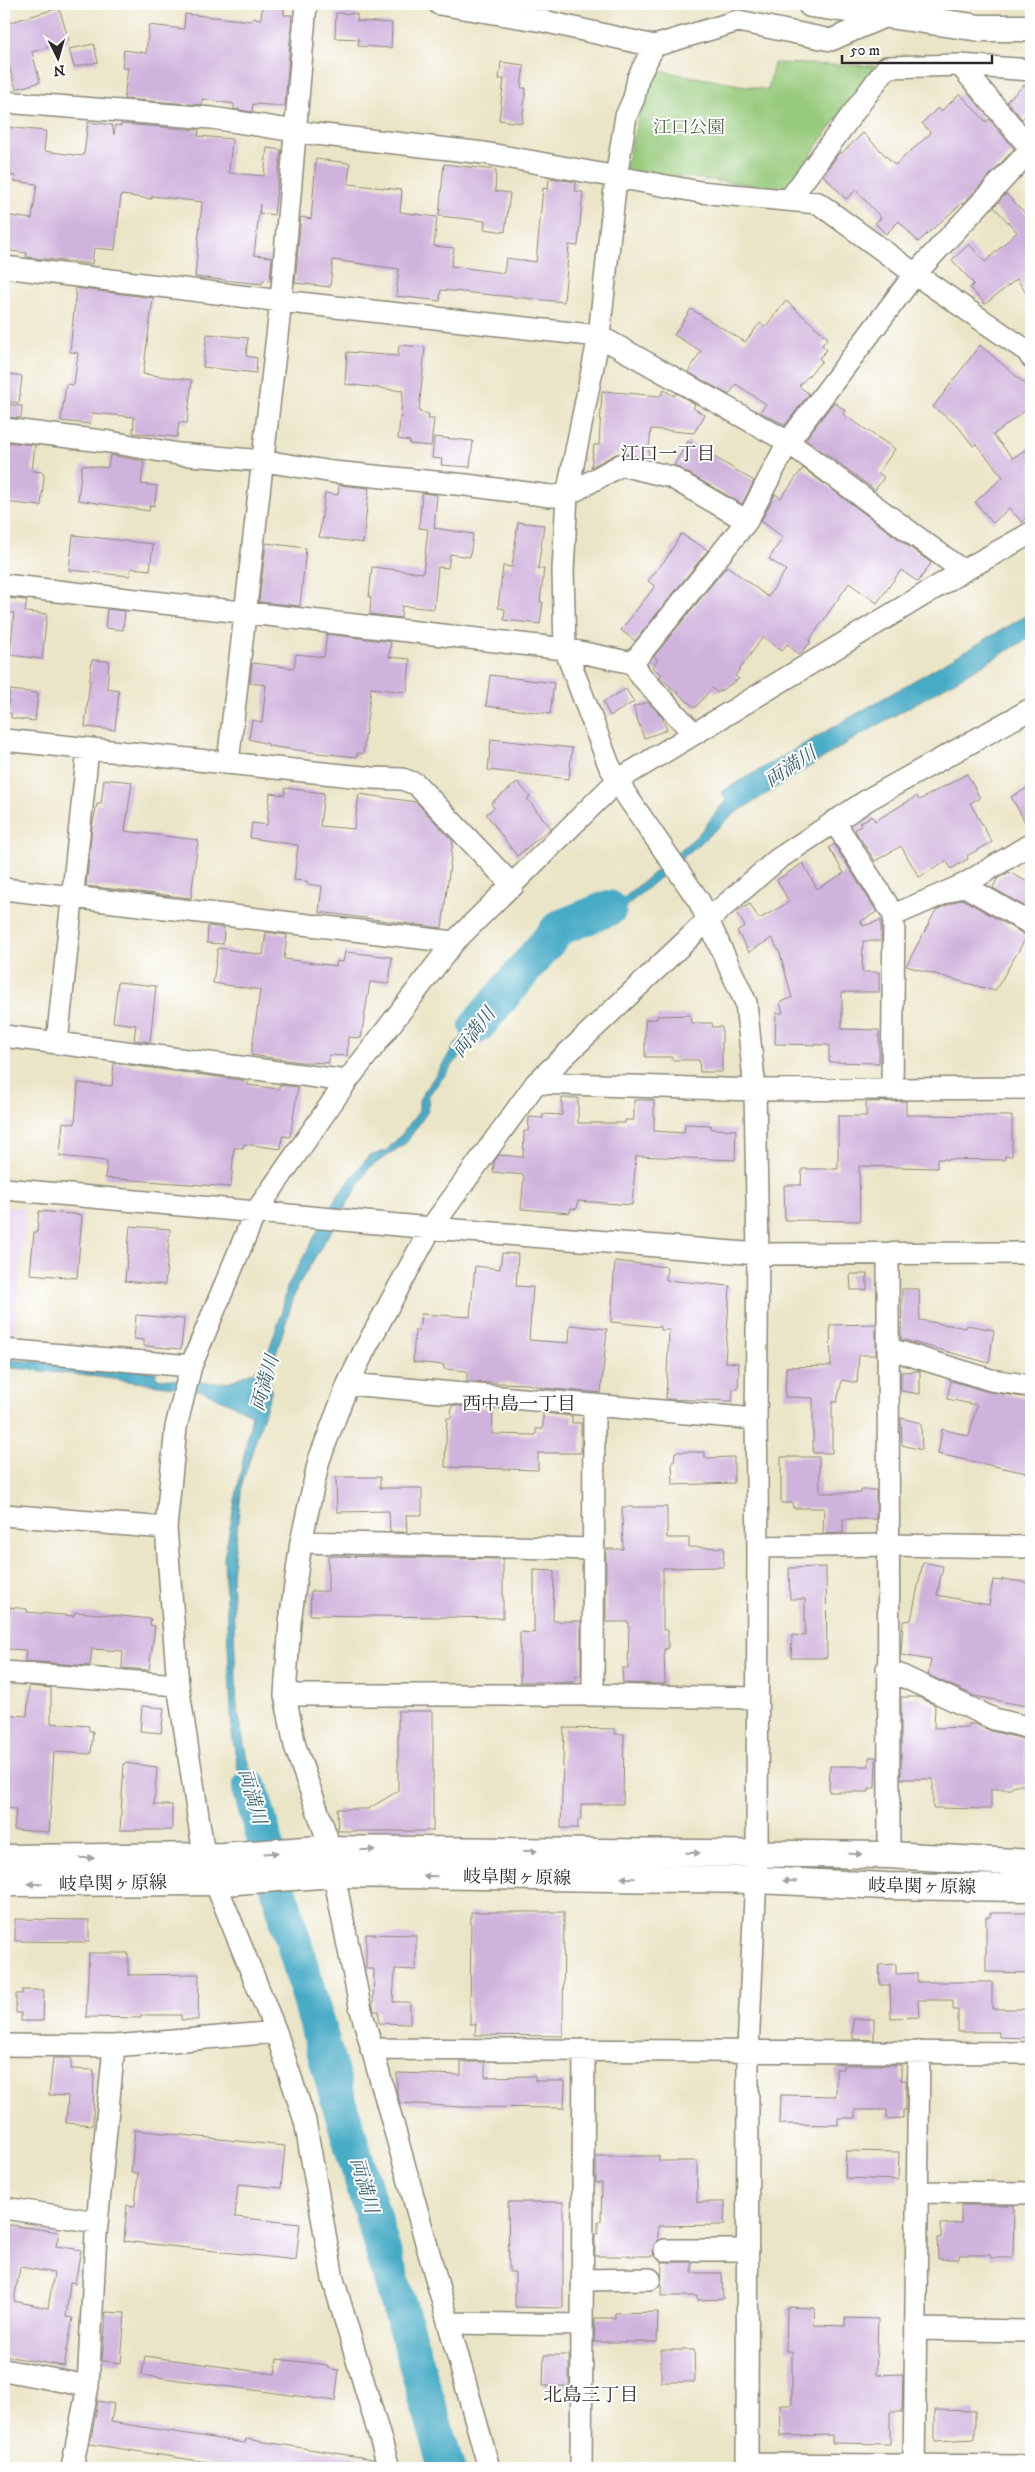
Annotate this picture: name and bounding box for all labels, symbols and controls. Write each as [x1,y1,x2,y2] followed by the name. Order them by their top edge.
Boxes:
[32,32,82,82] north arrow
[842,32,992,64] scale bar
[850,41,880,60] text: 50 m
[52,60,66,79] text: N
[653,117,725,139] park label: 江口公園
[620,443,716,466] district label: 江口一丁目
[761,741,823,792] water label: 両満川
[448,1002,502,1062] water label: 両満川
[247,1351,285,1414] water label: 両満川
[462,1393,576,1416] district label: 西中島一丁目
[233,1766,271,1829] water label: 両満川
[360,1846,376,1854] one-way arrow
[522,1847,538,1855] one-way arrow
[263,1848,279,1856] one-way arrow
[685,1849,701,1857] one-way arrow
[847,1850,863,1858] one-way arrow
[80,1854,96,1862] one-way arrow
[463,1866,571,1890] street label: 岐阜関ヶ原線
[422,1871,438,1879] one-way arrow
[59,1872,167,1896] street label: 岐阜関ヶ原線
[619,1874,635,1882] one-way arrow
[868,1875,976,1899] street label: 岐阜関ヶ原線
[782,1877,798,1885] one-way arrow
[26,1880,42,1888] one-way arrow
[345,2155,383,2218] water label: 両満川
[543,2384,639,2407] district label: 北島三丁目

